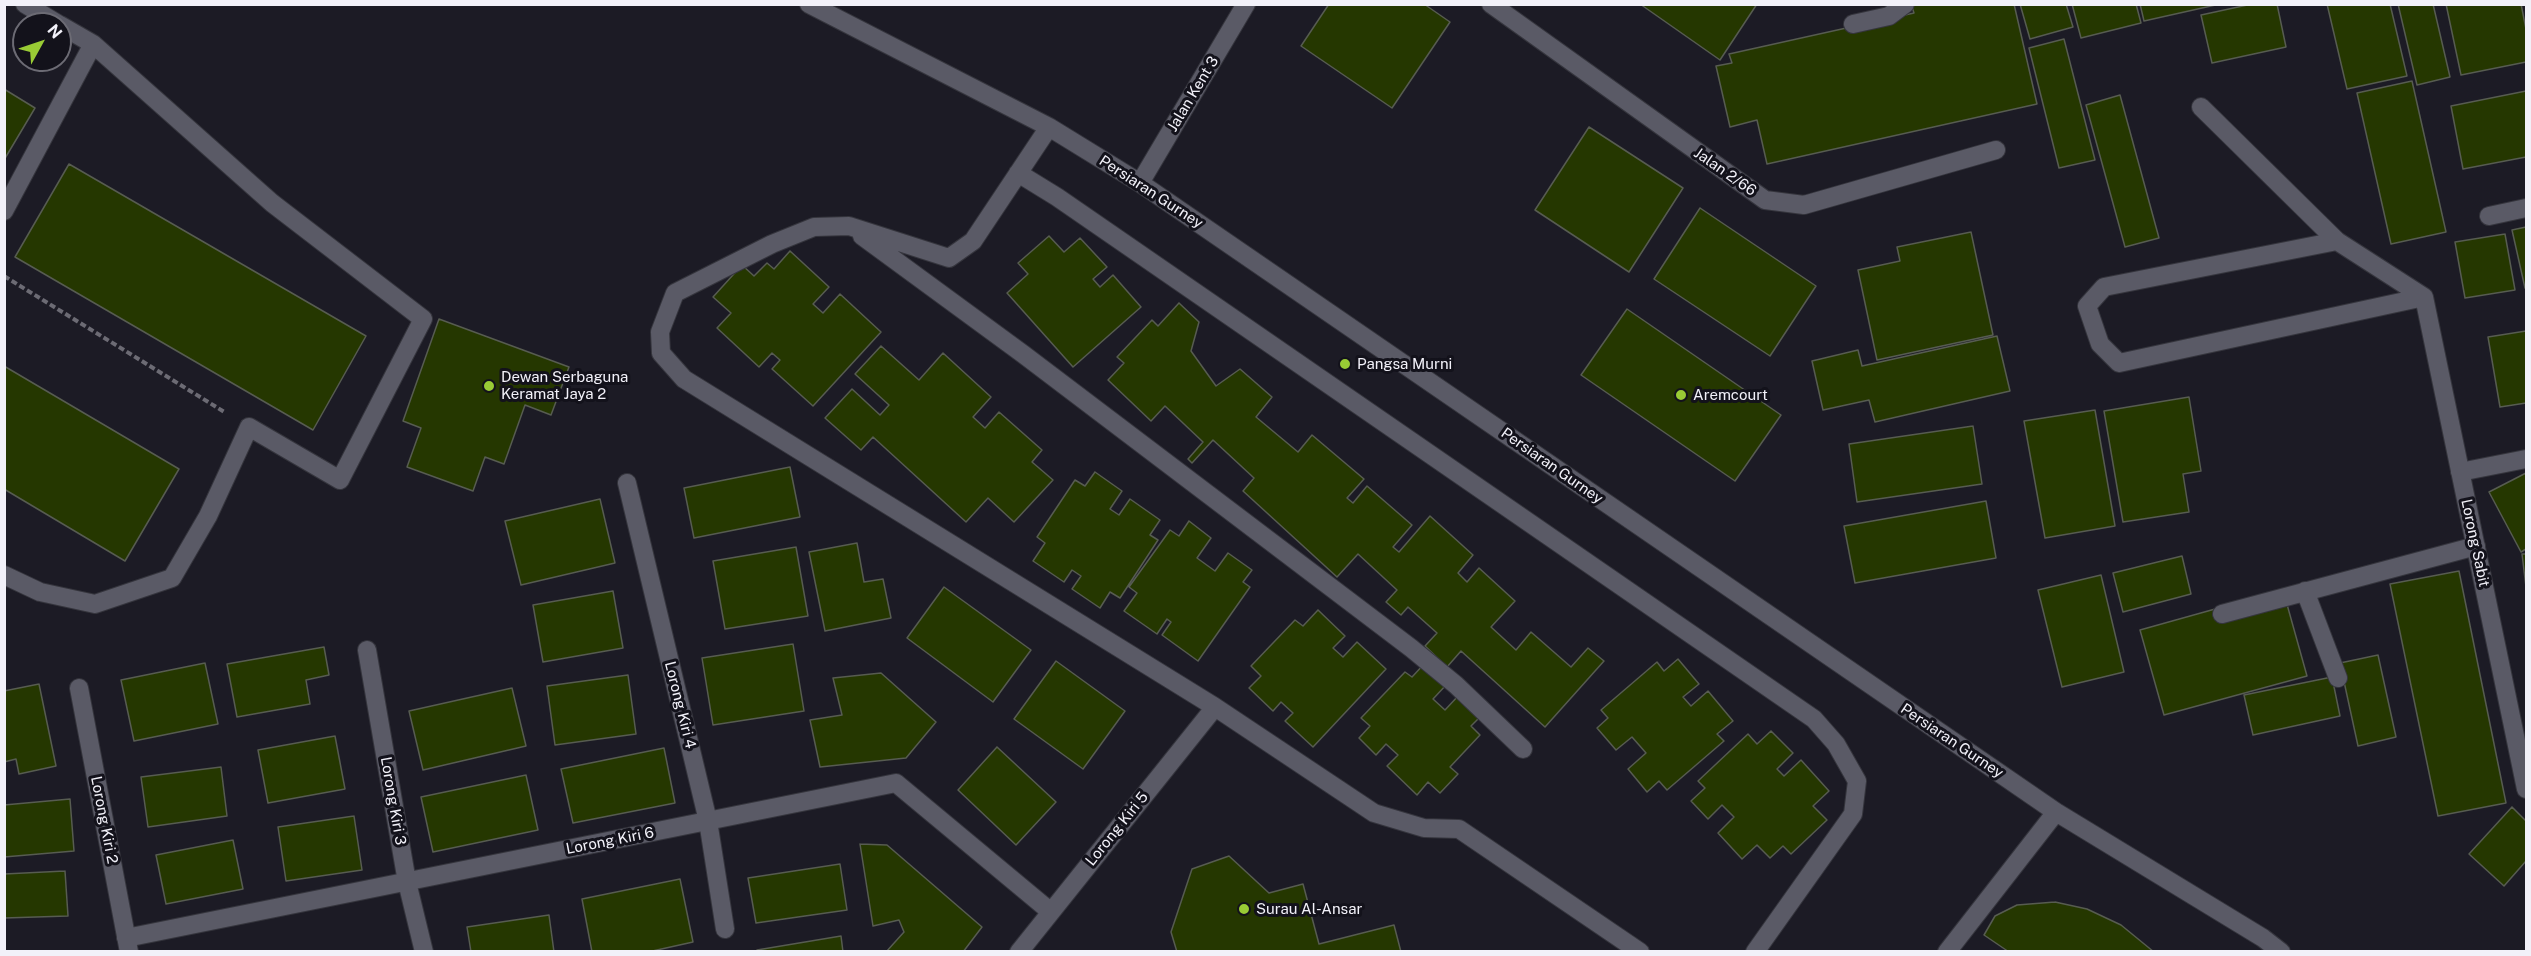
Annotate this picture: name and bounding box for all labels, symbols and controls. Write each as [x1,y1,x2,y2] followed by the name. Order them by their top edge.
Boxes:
[12,12,72,72] north arrow
[43,20,66,42] text: N
[1163,53,1223,135] street label: Jalan Kent 3
[1690,144,1760,200] street label: Jalan 2/66
[1096,152,1206,232] street label: Persiaran Gurney
[1357,355,1452,373] place label: Pangsa Murni
[1338,357,1352,371] marker: Pangsa Murni
[501,368,628,403] place label: Dewan Serbaguna Keramat Jaya 2
[482,379,496,393] marker: Dewan Serbaguna Keramat Jaya 2
[1693,386,1768,404] place label: Aremcourt
[1674,388,1688,402] marker: Aremcourt
[1498,424,1606,508] street label: Persiaran Gurney
[2457,497,2493,589] street label: Lorong Sabit
[660,659,700,751] street label: Lorong Kiri 4
[1897,700,2007,782] street label: Persiaran Gurney
[376,755,410,847] street label: Lorong Kiri 3
[87,775,121,865] street label: Lorong Kiri 2
[1082,789,1152,869] street label: Lorong Kiri 5
[564,824,656,858] street label: Lorong Kiri 6
[1256,900,1362,918] place label: Surau Al-Ansar
[1237,902,1251,916] marker: Surau Al-Ansar

